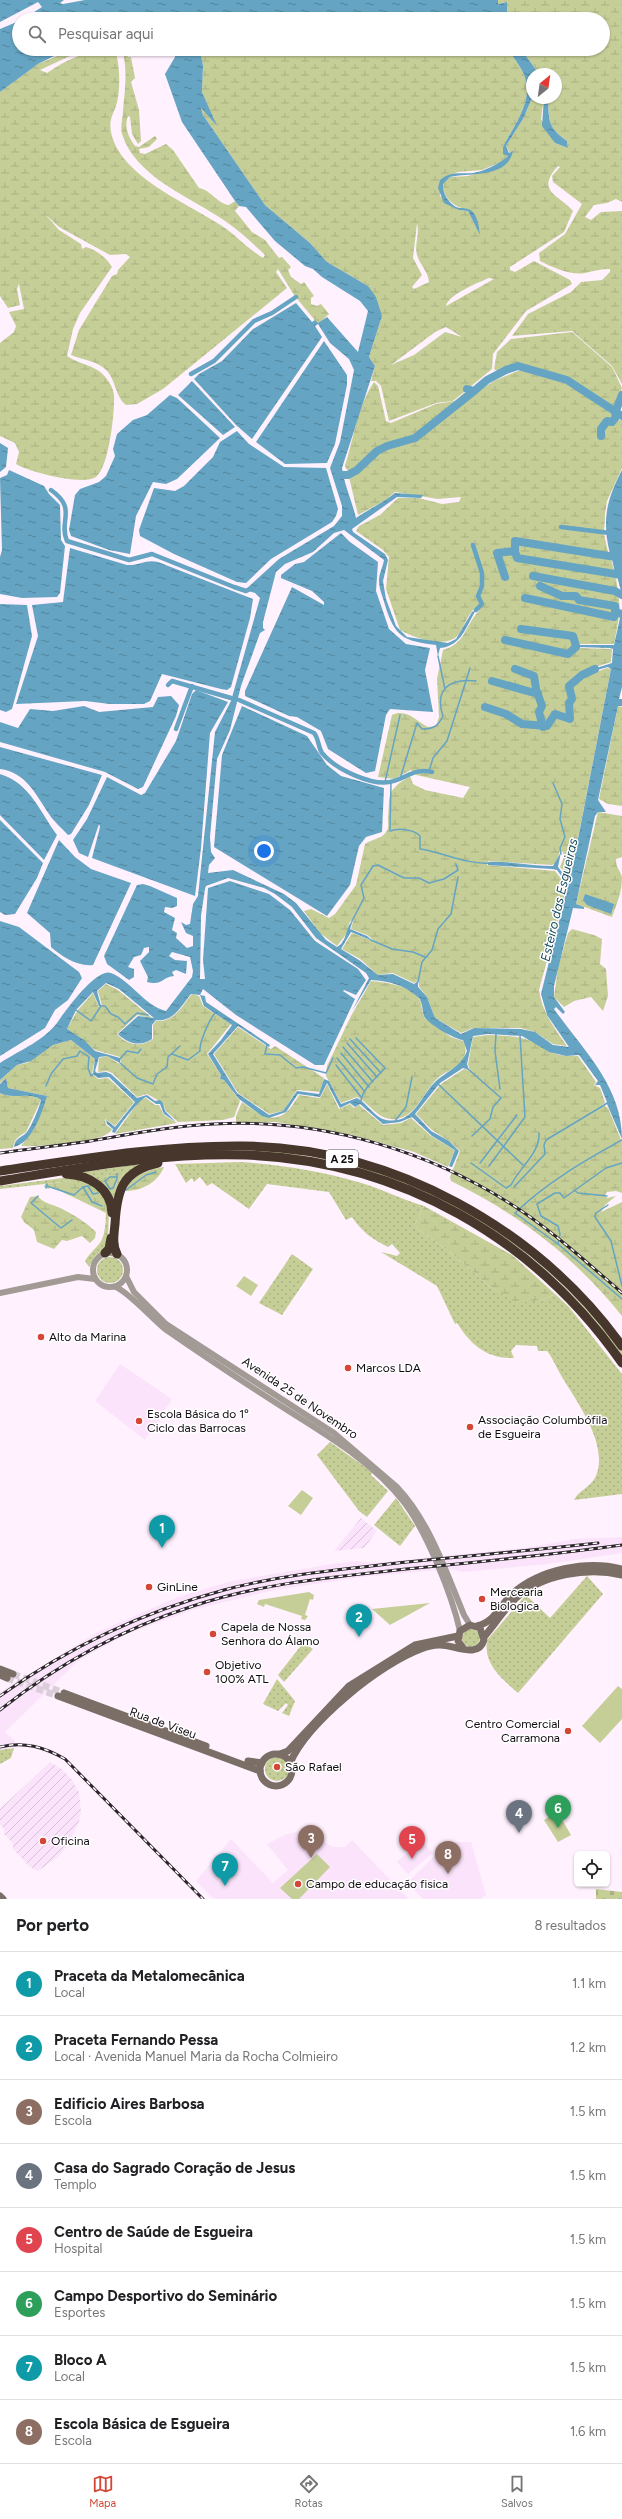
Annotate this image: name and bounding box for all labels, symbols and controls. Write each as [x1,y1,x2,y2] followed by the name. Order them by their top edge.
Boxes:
[12,12,610,56] search box
[26,23,48,45] icon: search
[58,25,154,43] text: Pesquisar aqui
[526,68,562,104] north arrow
[538,837,580,963] water label: Esteiro das Esgueiras
[254,841,274,861] your location
[326,1150,358,1168] road number: A 25
[49,1330,126,1344] place label: Alto da Marina
[36,1332,46,1342] marker: Alto da Marina
[240,1354,360,1442] street label: Avenida 25 de Novembro
[356,1361,421,1375] place label: Marcos LDA
[343,1363,353,1373] marker: Marcos LDA
[147,1407,249,1435] place label: Escola Básica do 1º Ciclo das Barrocas
[478,1413,607,1441] place label: Associação Columbófila de Esgueira
[134,1416,144,1426] marker: Escola Básica do 1º Ciclo das Barrocas
[465,1422,475,1432] marker: Associação Columbófila de Esgueira
[149,1515,175,1548] pin: 1
[157,1580,198,1594] place label: GinLine
[144,1582,154,1592] marker: GinLine
[490,1585,543,1613] place label: Mercearia Biologica
[477,1594,487,1604] marker: Mercearia Biologica
[346,1604,372,1637] pin: 2
[221,1620,319,1648] place label: Capela de Nossa Senhora do Álamo
[208,1629,218,1639] marker: Capela de Nossa Senhora do Álamo
[215,1658,269,1686] place label: Objetivo 100% ATL
[202,1667,212,1677] marker: Objetivo 100% ATL
[128,1704,198,1742] street label: Rua de Viseu
[465,1717,560,1745] place label: Centro Comercial Carramona
[563,1726,573,1736] marker: Centro Comercial Carramona
[285,1760,342,1774] place label: São Rafael
[272,1762,282,1772] marker: São Rafael
[545,1795,571,1828] pin: 6
[506,1800,532,1833] pin: 4
[298,1825,324,1858] pin: 3
[399,1826,425,1859] pin: 5
[51,1834,90,1848] place label: Oficina
[38,1836,48,1846] marker: Oficina
[435,1841,461,1874] pin: 8
[574,1851,610,1887] map controls
[574,1851,610,1887] button: locate
[212,1853,238,1886] pin: 7
[306,1877,448,1891] place label: Campo de educação fisica
[293,1879,303,1889] marker: Campo de educação fisica
[16,1915,89,1935] text: Por perto
[534,1918,606,1933] text: 8 resultados
[54,1967,245,1985] text: Praceta da Metalomecânica
[26,1976,32,1991] text: 1
[572,1976,606,1991] text: 1.1 km
[54,1985,85,2000] text: Local
[54,2031,218,2049] text: Praceta Fernando Pessa
[25,2040,33,2055] text: 2
[570,2040,606,2055] text: 1.2 km
[54,2049,338,2064] text: Local · Avenida Manuel Maria da Rocha Colmieiro
[54,2095,205,2113] text: Edificio Aires Barbosa
[25,2104,33,2119] text: 3
[570,2104,606,2119] text: 1.5 km
[54,2113,92,2128] text: Escola
[54,2159,295,2177] text: Casa do Sagrado Coração de Jesus
[25,2168,33,2183] text: 4
[570,2168,606,2183] text: 1.5 km
[54,2177,97,2192] text: Templo
[54,2223,253,2241] text: Centro de Saúde de Esgueira
[25,2232,33,2247] text: 5
[570,2232,606,2247] text: 1.5 km
[54,2241,102,2256] text: Hospital
[54,2287,277,2305] text: Campo Desportivo do Seminário
[25,2296,33,2311] text: 6
[570,2296,606,2311] text: 1.5 km
[54,2305,105,2320] text: Esportes
[54,2351,107,2369] text: Bloco A
[25,2360,33,2375] text: 7
[570,2360,606,2375] text: 1.5 km
[54,2369,85,2384] text: Local
[54,2415,230,2433] text: Escola Básica de Esgueira
[25,2424,33,2439] text: 8
[570,2424,606,2439] text: 1.6 km
[54,2433,92,2448] text: Escola
[89,2473,116,2510] tab: Mapa
[295,2473,323,2510] tab: Rotas
[501,2473,533,2510] tab: Salvos

